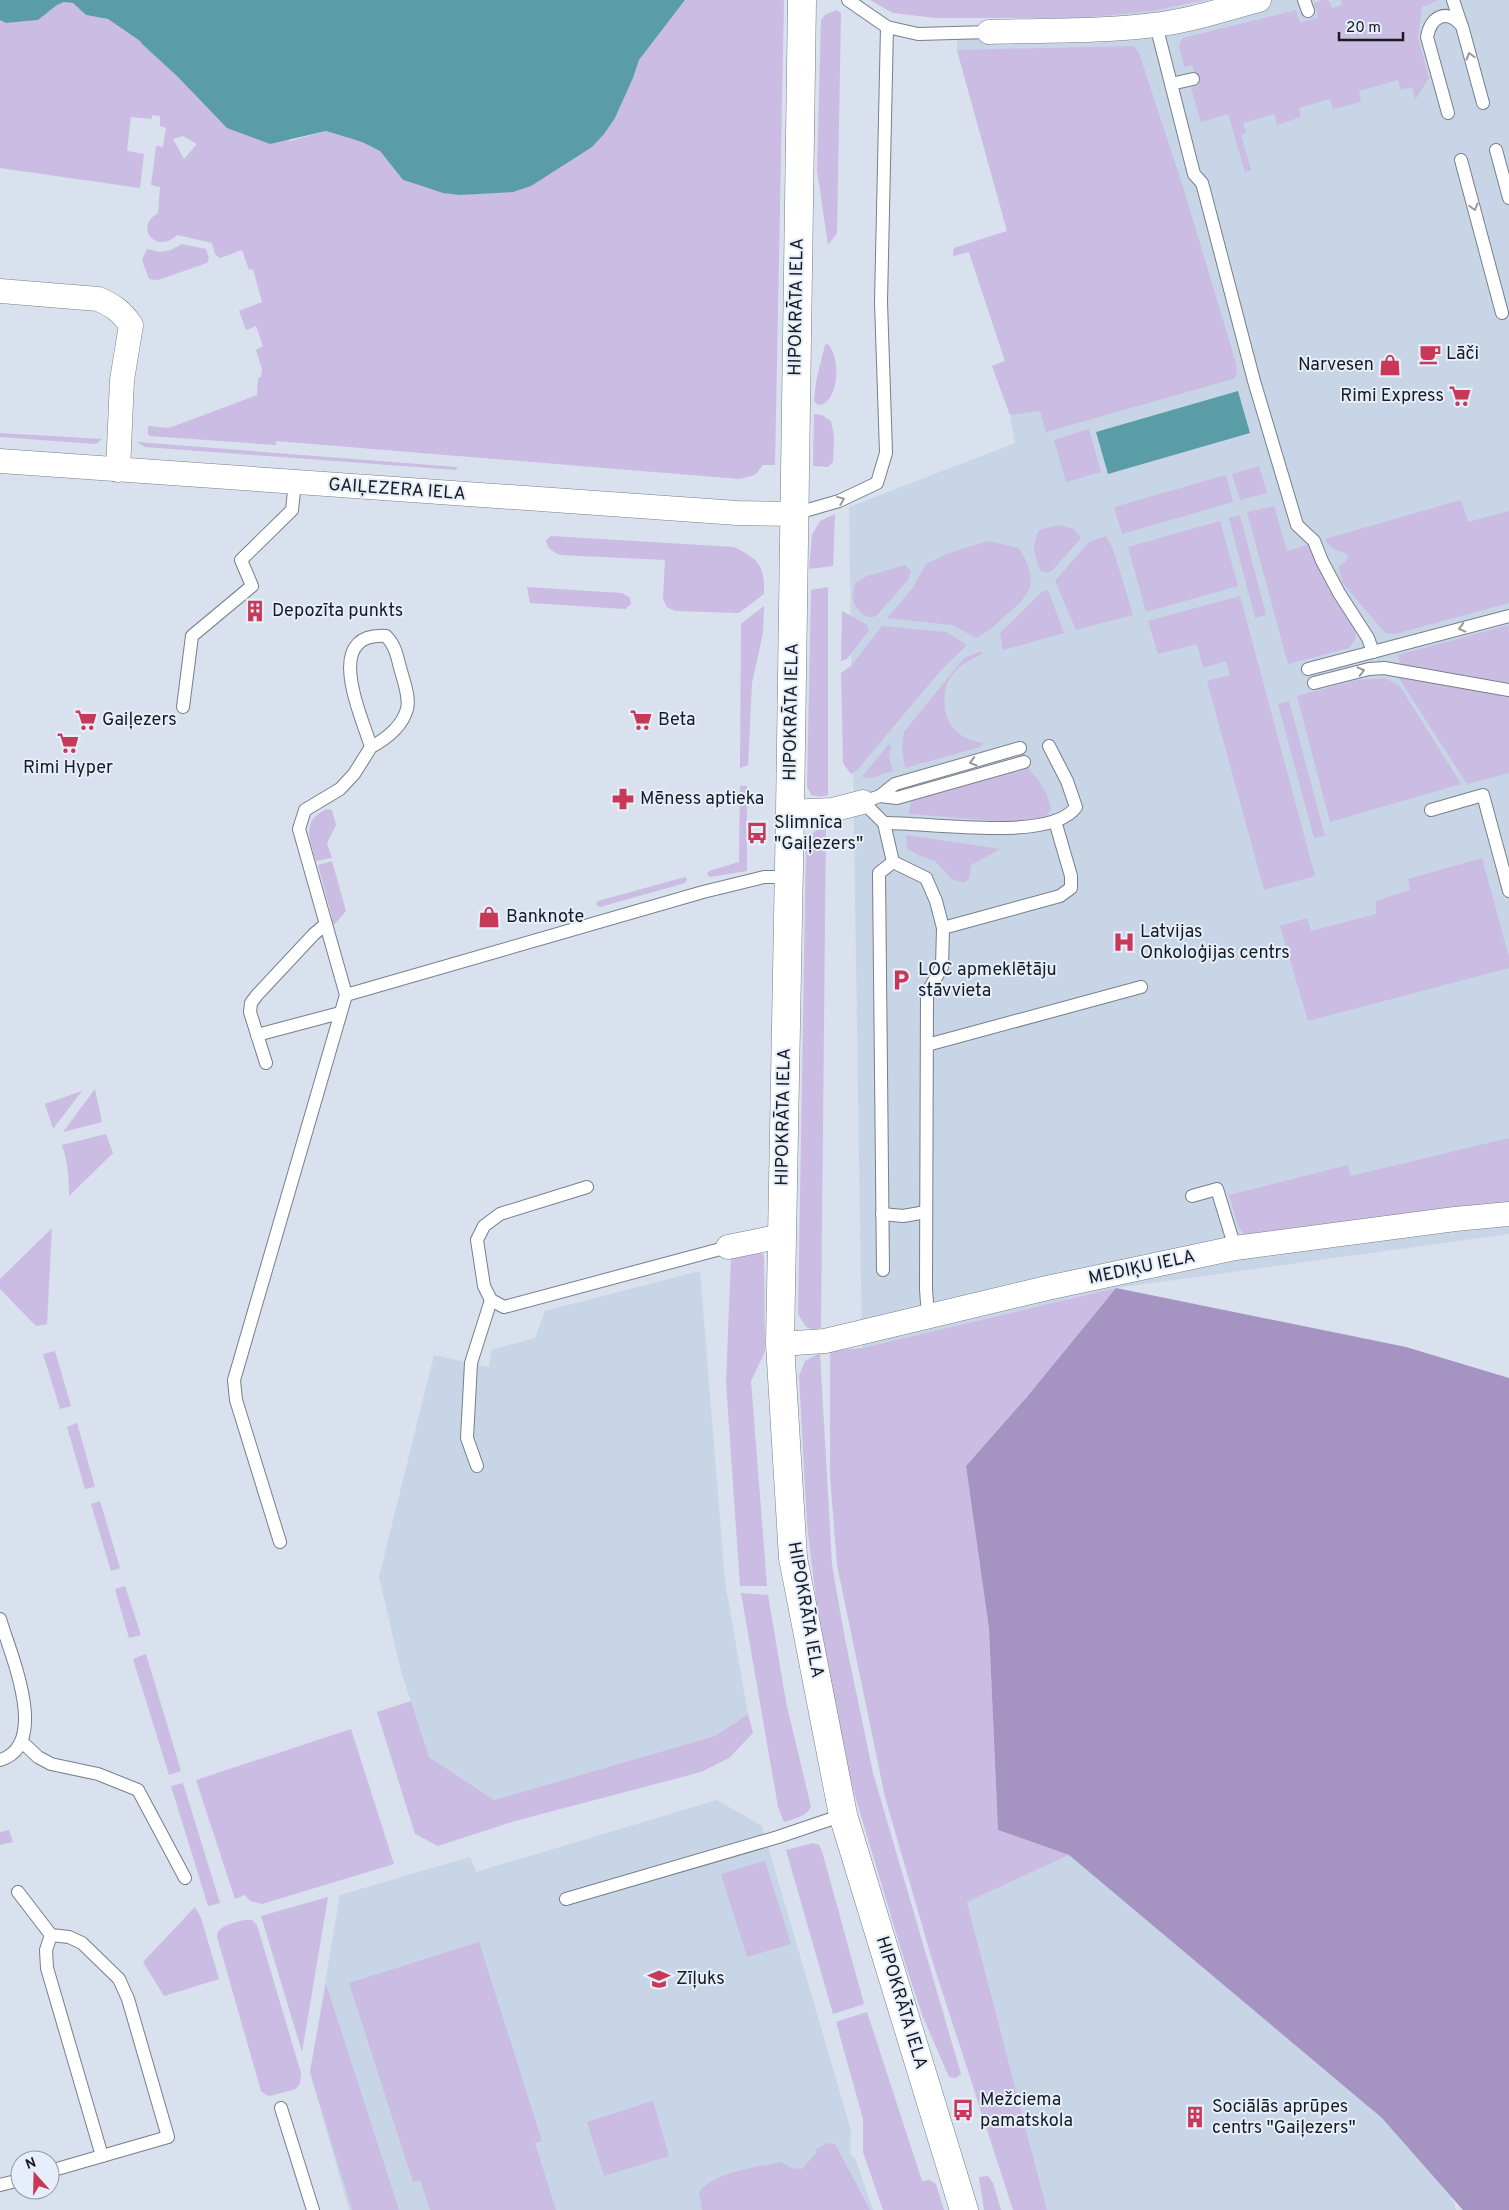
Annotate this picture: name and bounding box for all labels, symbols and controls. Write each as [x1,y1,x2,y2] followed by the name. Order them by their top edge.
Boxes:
[1339,10,1403,42] scale bar
[1346,19,1381,38] text: 20 m
[1466,53,1476,61] one-way arrow
[1468,203,1478,211] one-way arrow
[783,238,810,376] street label: HIPOKRĀTA IELA
[1417,341,1443,367] cafe icon: Lāči
[1446,343,1479,366] place label: Lāči
[1377,352,1403,378] shop icon: Narvesen
[1298,354,1374,377] place label: Narvesen
[1447,383,1473,409] supermarket icon: Rimi Express
[1340,385,1444,408] place label: Rimi Express
[328,474,466,506] street label: GAIĻEZERA IELA
[836,495,845,506] one-way arrow
[242,598,268,624] building icon: Depozīta punkts
[272,600,403,623] place label: Depozīta punkts
[1458,623,1466,633] one-way arrow
[778,643,805,781] street label: HIPOKRĀTA IELA
[1357,666,1366,677] one-way arrow
[73,707,99,733] supermarket icon: Gaiļezers
[628,707,654,733] supermarket icon: Beta
[102,709,177,732] place label: Gaiļezers
[658,709,696,732] place label: Beta
[55,730,81,756] supermarket icon: Rimi Hyper
[970,756,978,766] one-way arrow
[23,757,113,780] place label: Rimi Hyper
[610,786,636,812] pharmacy icon: Mēness aptieka
[640,788,764,811] place label: Mēness aptieka
[774,812,863,856] place label: Slimnīca "Gaiļezers"
[744,820,770,846] bus stop icon: Slimnīca "Gaiļezers"
[476,904,502,930] shop icon: Banknote
[506,906,584,929] place label: Banknote
[1140,921,1290,965] place label: Latvijas Onkoloģijas centrs
[1111,929,1137,955] hospital icon: Latvijas Onkoloģijas centrs
[918,959,1057,1003] place label: LOC apmeklētāju stāvvieta
[888,967,914,993] parking icon: LOC apmeklētāju stāvvieta
[770,1048,797,1186] street label: HIPOKRĀTA IELA
[1086,1245,1198,1291] street label: MEDIĶU IELA
[782,1540,829,1680] street label: HIPOKRĀTA IELA
[870,1933,933,2072] street label: HIPOKRĀTA IELA
[646,1966,672,1992] school or university icon: Zīļuks
[676,1968,725,1991] place label: Zīļuks
[980,2089,1073,2133] place label: Mežciema pamatskola
[1212,2096,1356,2140] place label: Sociālās aprūpes centrs "Gaiļezers"
[950,2097,976,2123] bus stop icon: Mežciema pamatskola
[1182,2104,1208,2130] building icon: Sociālās aprūpes centrs "Gaiļezers"
[10,2150,60,2200] north arrow
[23,2154,39,2174] text: N

